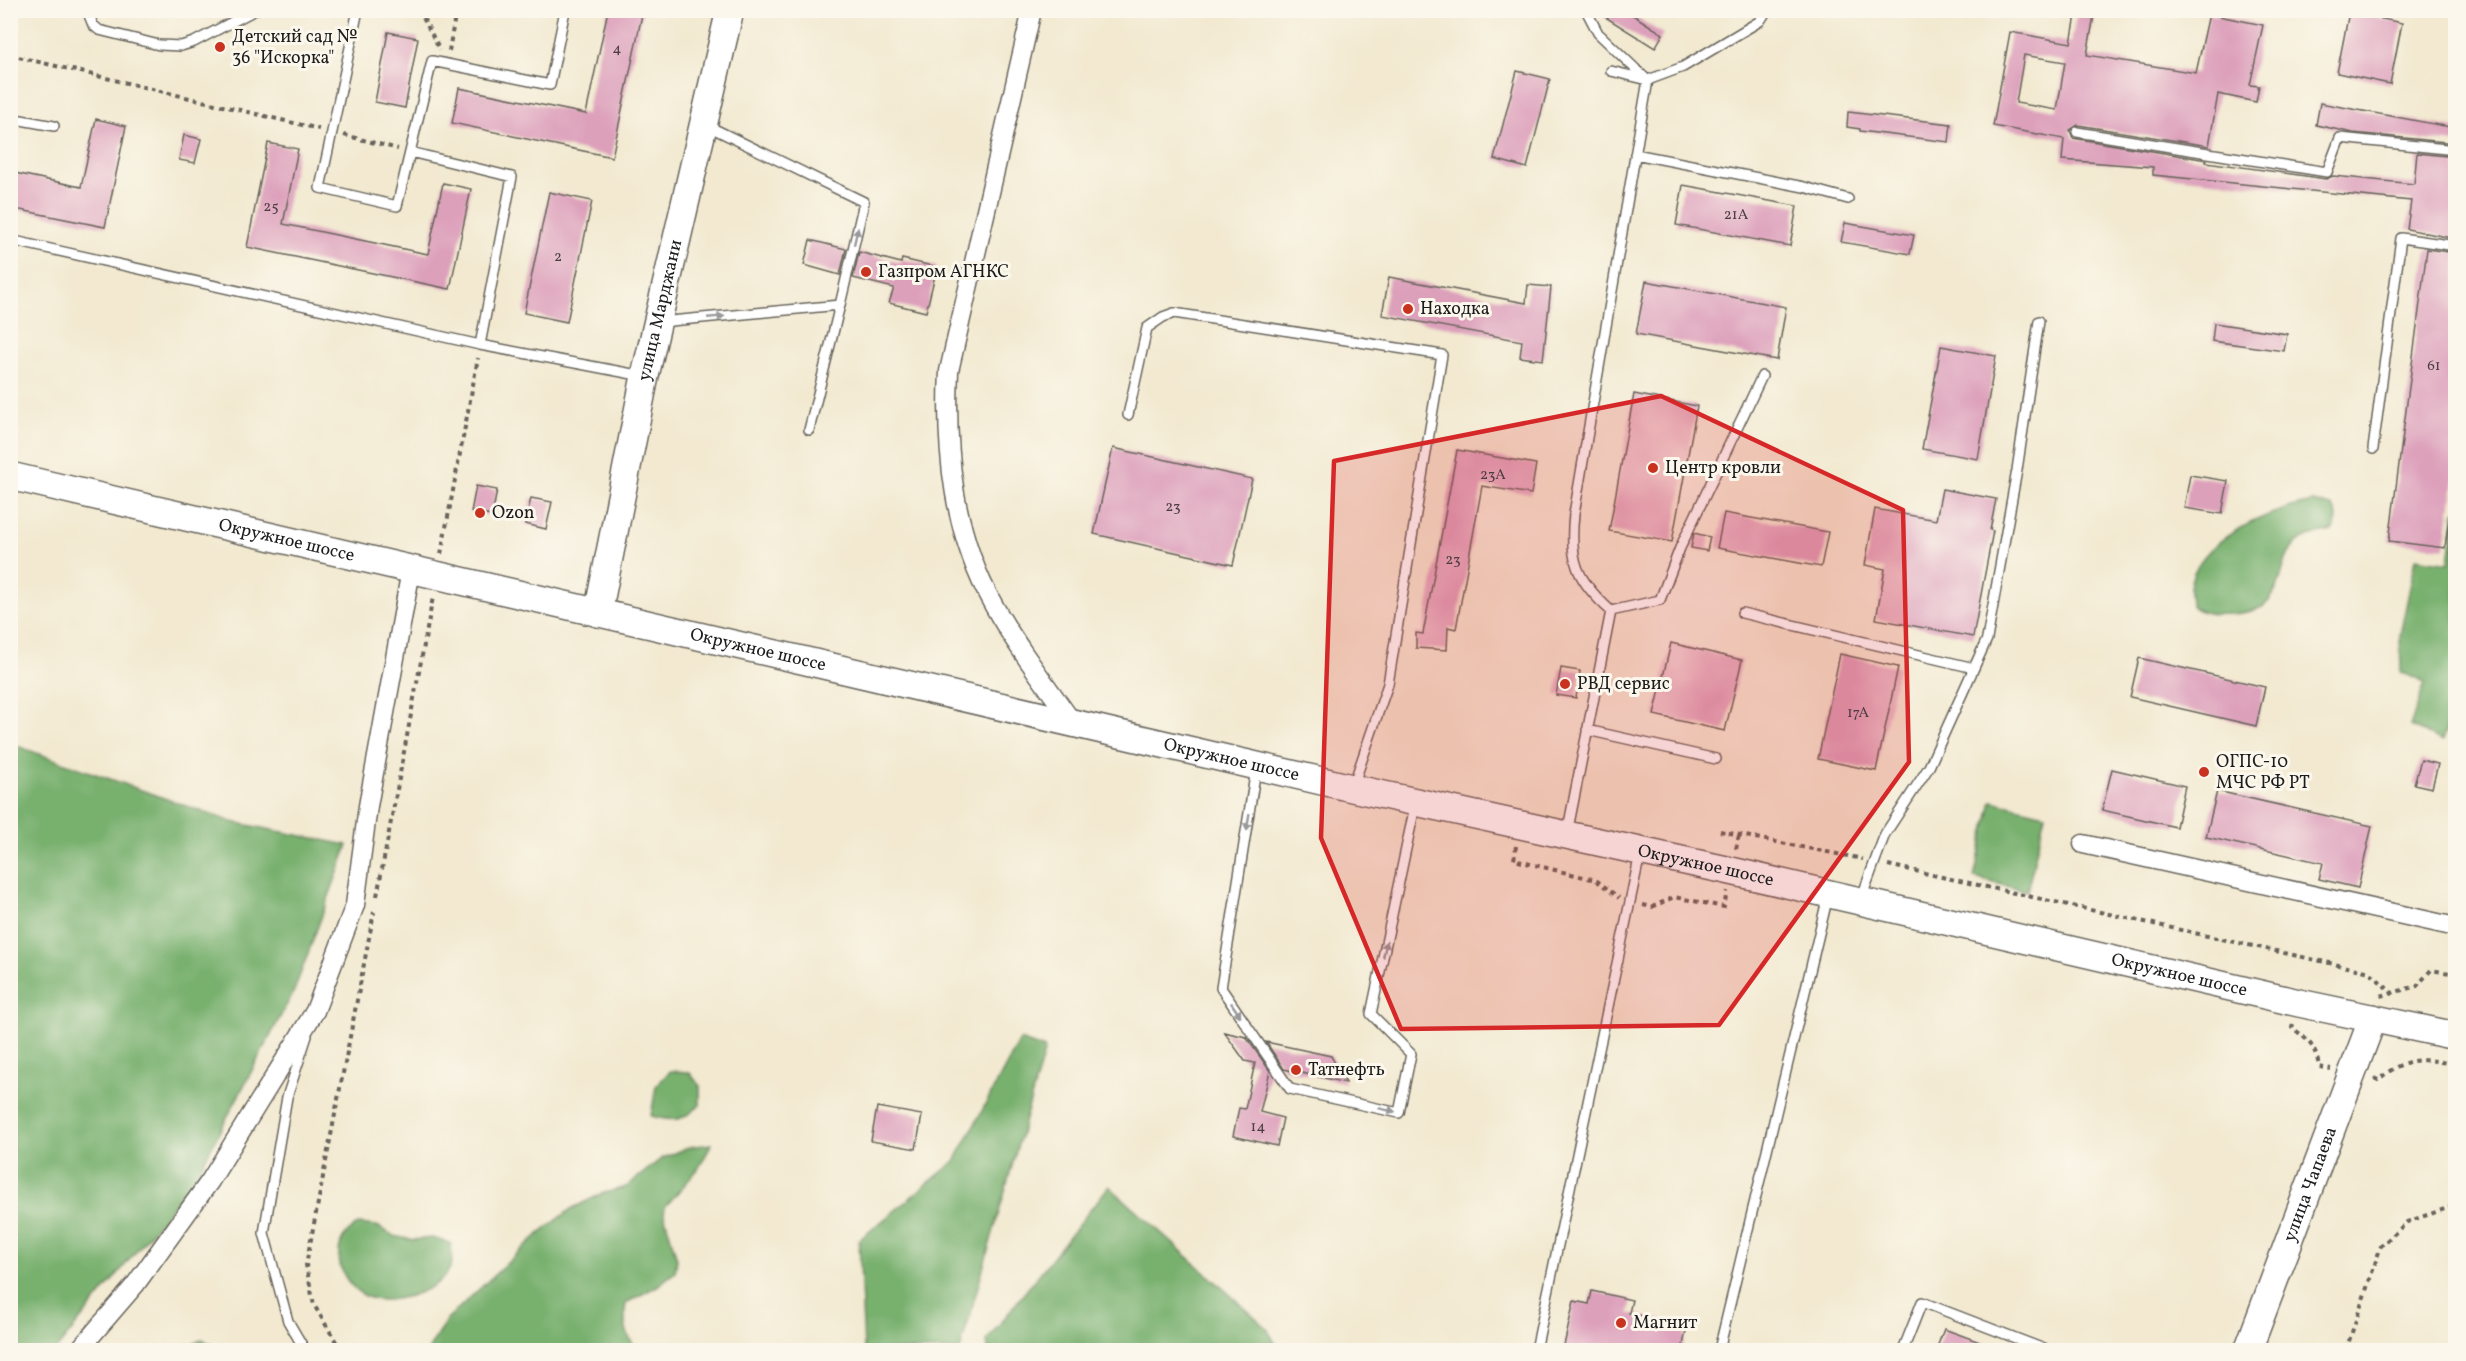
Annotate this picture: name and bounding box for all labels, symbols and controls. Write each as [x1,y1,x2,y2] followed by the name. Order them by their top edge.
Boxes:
[232,25,357,71] place label: Детский сад № 36 "Искорка"
[613,39,622,60] house number: 4
[213,40,227,54] marker: Детский сад № 36 "Искорка"
[263,197,279,218] house number: 25
[1724,205,1749,226] house number: 21А
[852,227,862,246] one-way arrow
[632,237,689,383] street label: улица Марджани
[554,247,562,268] house number: 2
[878,260,1009,285] place label: Газпром АГНКС
[859,265,873,279] marker: Газпром АГНКС
[1420,297,1490,322] place label: Находка
[1401,302,1415,316] marker: Находка
[707,312,726,322] one-way arrow
[2427,356,2441,377] house number: 61
[1665,456,1781,481] place label: Центр кровли
[1646,461,1660,475] marker: Центр кровли
[1480,465,1506,486] house number: 23А
[1165,497,1181,518] house number: 23
[492,501,535,526] place label: Ozon
[473,506,487,520] marker: Ozon
[216,512,357,568] street label: Окружное шоссе
[1445,550,1461,571] house number: 23
[688,622,829,678] street label: Окружное шоссе
[1577,672,1670,697] place label: РВД сервис
[1558,677,1572,691] marker: РВД сервис
[1847,703,1870,724] house number: 17А
[1161,732,1302,788] street label: Окружное шоссе
[2216,750,2310,796] place label: ОГПС-10 МЧС РФ РТ
[2197,765,2211,779] marker: ОГПС-10 МЧС РФ РТ
[1243,812,1252,831] one-way arrow
[1635,838,1776,893] street label: Окружное шоссе
[1381,939,1390,958] one-way arrow
[2109,947,2250,1003] street label: Окружное шоссе
[1230,1001,1242,1017] one-way arrow
[1308,1058,1385,1083] place label: Татнефть
[1289,1063,1303,1077] marker: Татнефть
[1378,1106,1397,1115] one-way arrow
[1251,1117,1265,1138] house number: 14
[2277,1123,2343,1246] street label: улица Чапаева
[1633,1311,1697,1336] place label: Магнит
[1614,1316,1628,1330] marker: Магнит

